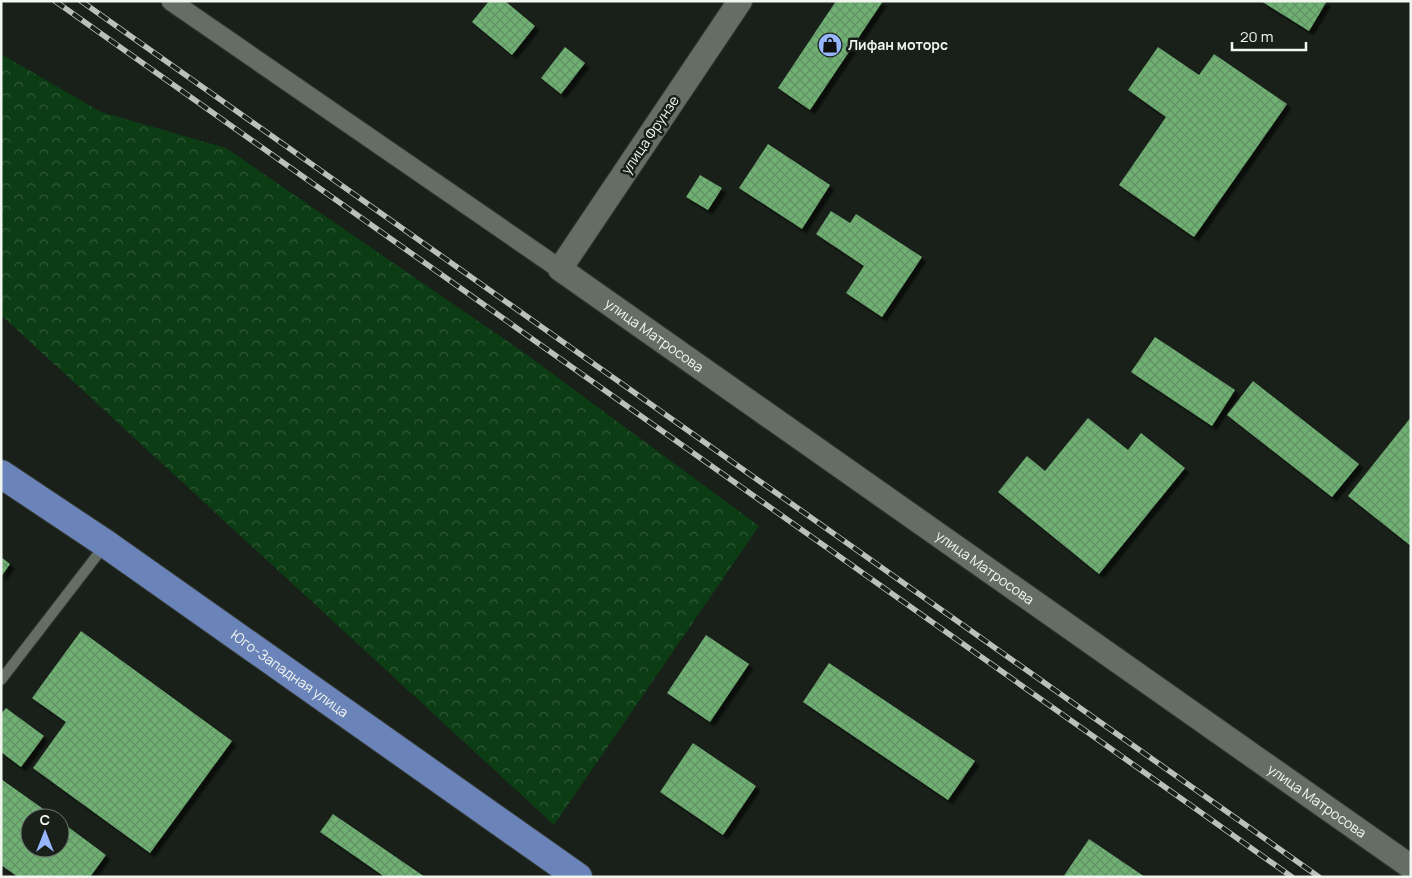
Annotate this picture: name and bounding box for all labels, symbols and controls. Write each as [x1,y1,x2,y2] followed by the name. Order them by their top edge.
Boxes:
[1232,20,1306,52] scale bar
[1240,26,1273,47] text: 20 m
[817,32,843,58] shop icon: Лифан моторс
[848,35,948,54] place label: Лифан моторс
[616,92,683,178] street label: улица Фрунзе
[601,293,708,376] street label: улица Матросова
[932,526,1038,608] street label: улица Матросова
[227,625,353,721] street label: Юго-Западная улица
[1264,759,1370,842] street label: улица Матросова
[20,808,70,858] north arrow
[40,810,50,829] text: С

